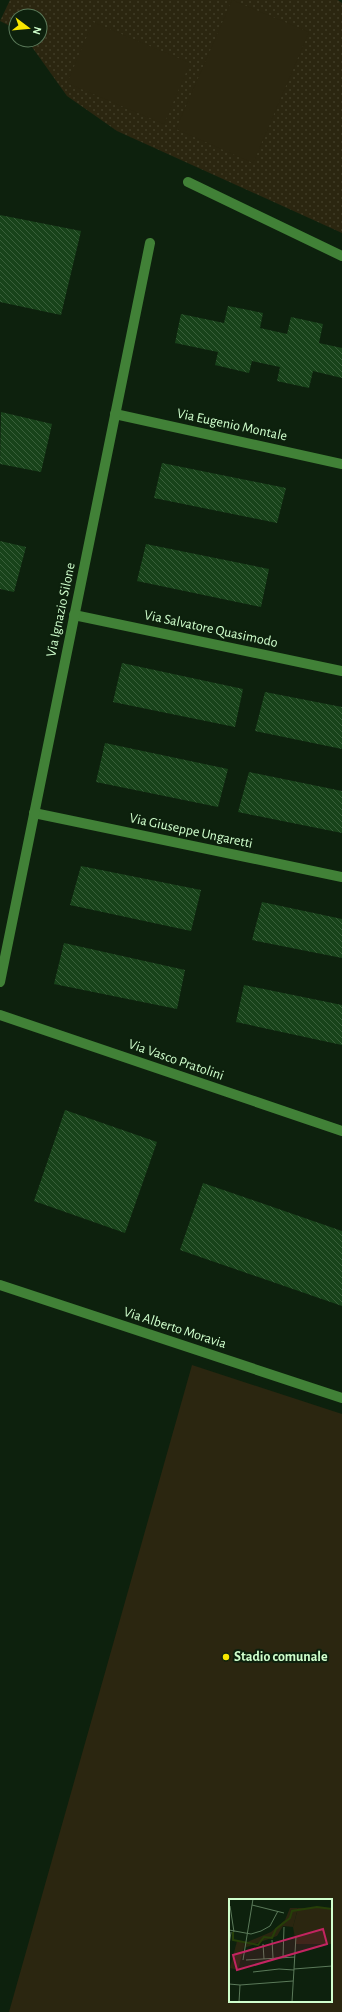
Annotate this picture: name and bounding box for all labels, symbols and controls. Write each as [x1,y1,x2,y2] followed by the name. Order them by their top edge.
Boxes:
[8,8,48,48] north arrow
[31,25,43,36] text: N
[176,406,288,444] street label: Via Eugenio Montale
[44,562,78,658] street label: Via Ignazio Silone
[143,608,279,650] street label: Via Salvatore Quasimodo
[128,811,254,851] street label: Via Giuseppe Ungaretti
[126,1037,226,1083] street label: Via Vasco Pratolini
[122,1305,229,1351] street label: Via Alberto Moravia
[234,1650,328,1664] place label: Stadio comunale
[221,1652,231,1662] marker: Stadio comunale
[229,1899,332,2002] inset map

